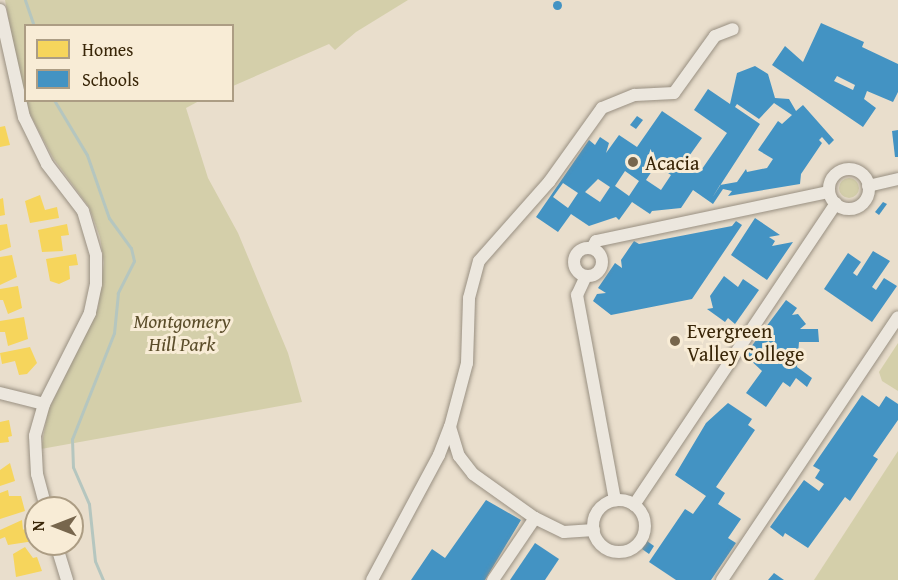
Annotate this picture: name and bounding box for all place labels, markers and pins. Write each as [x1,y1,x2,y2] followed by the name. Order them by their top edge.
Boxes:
[645,150,699,174] place label: Acacia
[626,155,640,169] marker: Acacia
[687,318,804,365] place label: Evergreen Valley College
[668,334,682,348] marker: Evergreen Valley College

